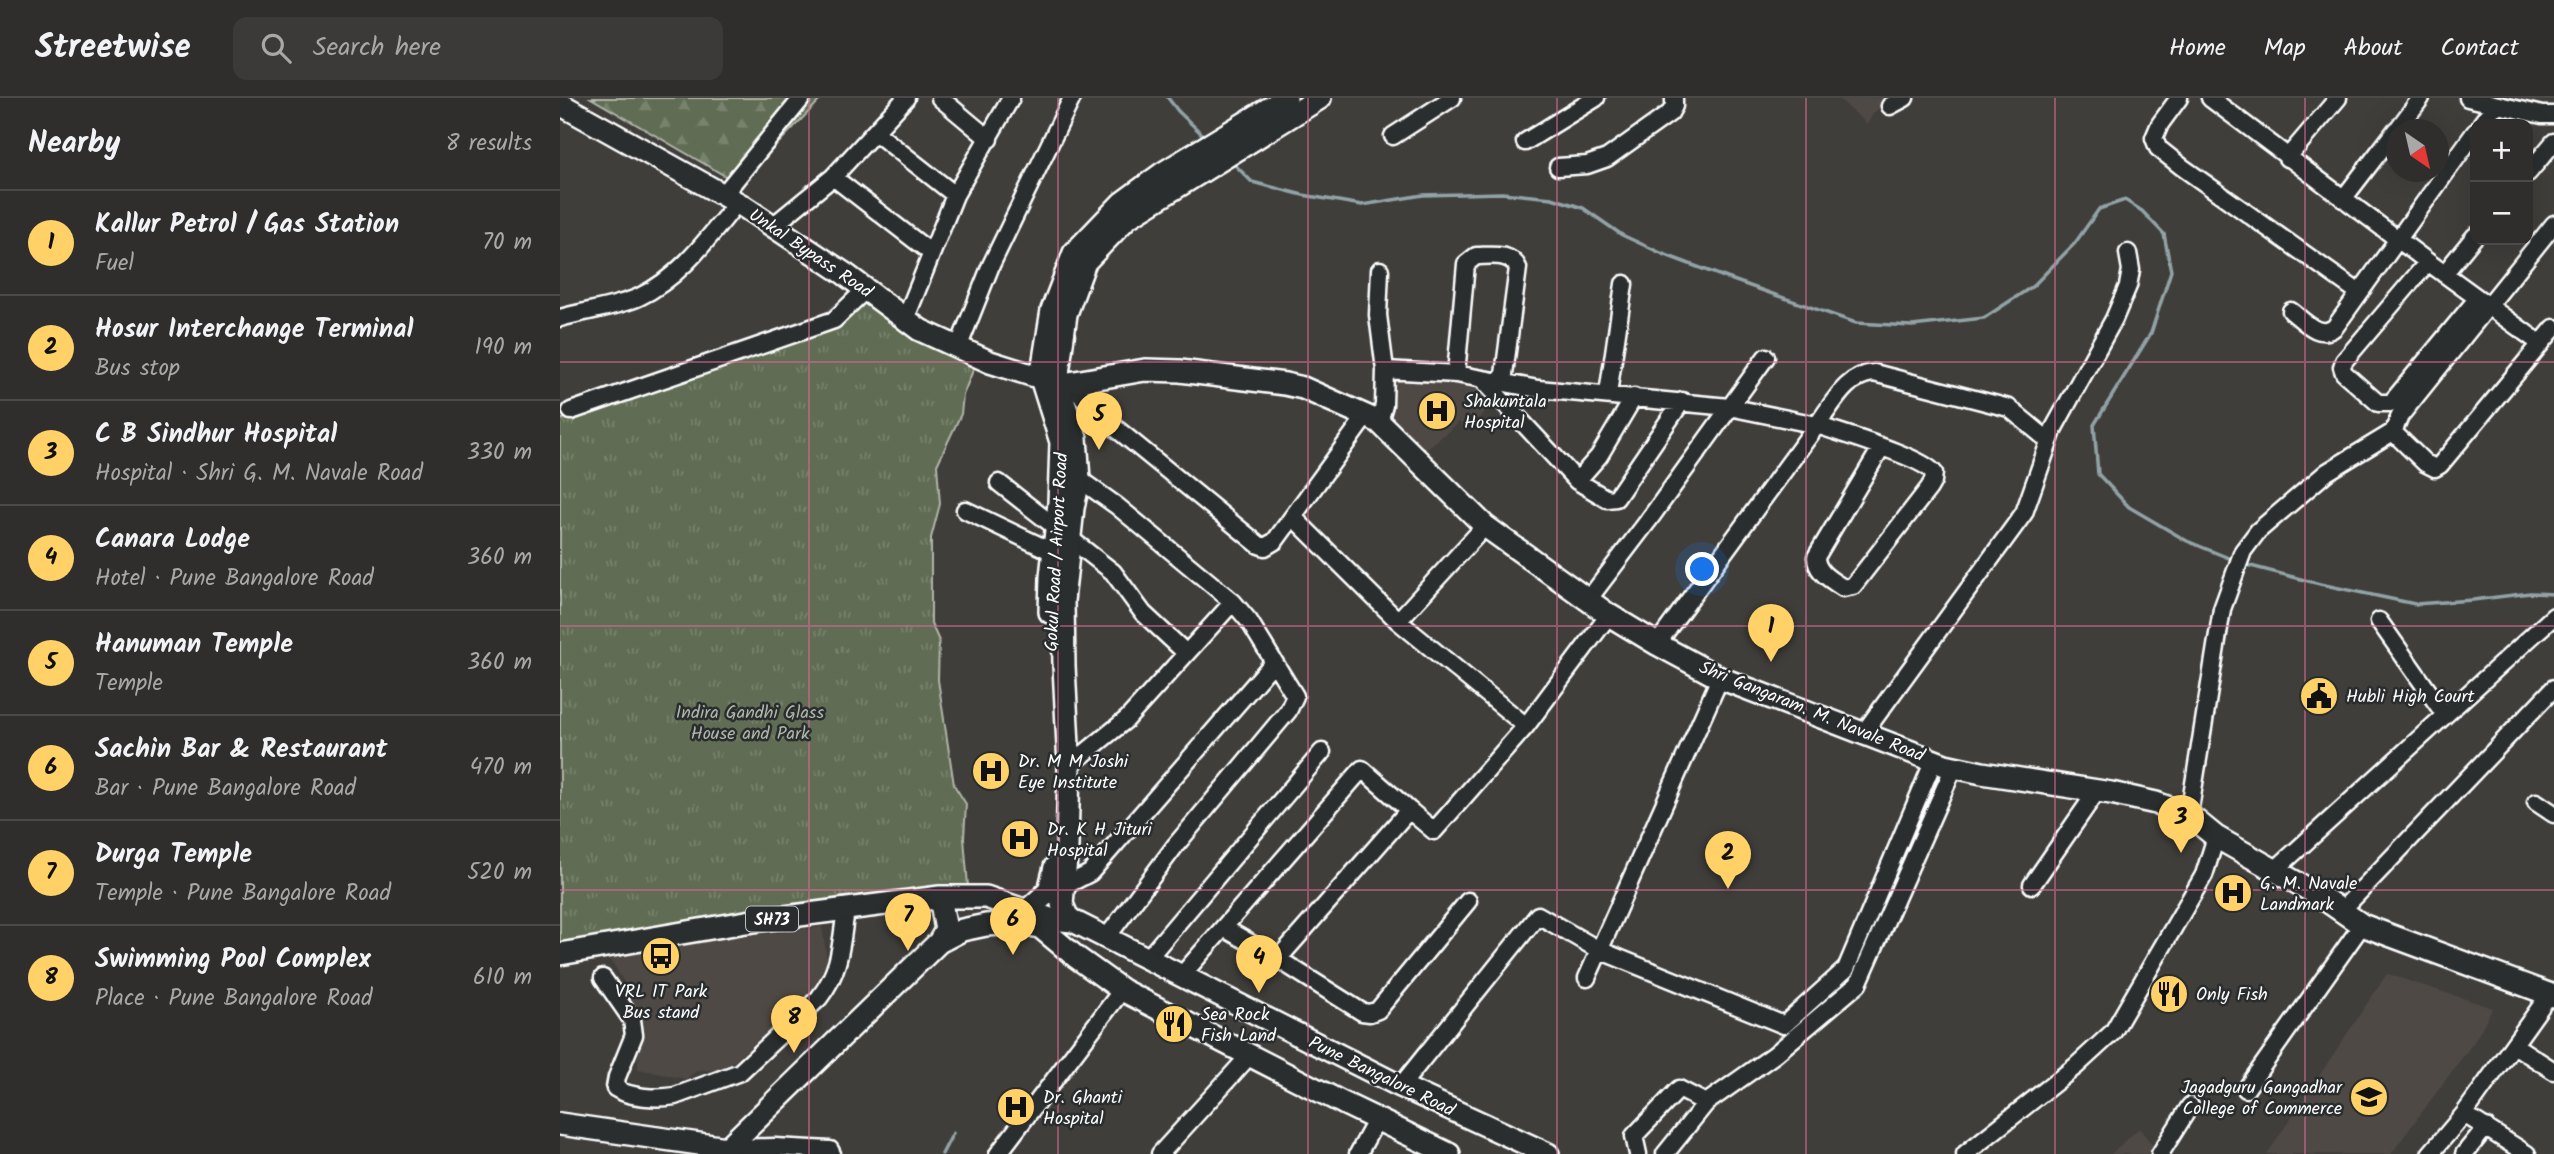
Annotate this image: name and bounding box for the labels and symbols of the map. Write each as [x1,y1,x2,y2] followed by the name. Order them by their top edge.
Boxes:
[2386,119,2449,182] north arrow
[742,202,879,307] street label: Unkal Bypass Road
[1464,388,1547,438] place label: Shakuntala Hospital
[1416,390,1458,432] hospital icon: Shakuntala Hospital
[1076,392,1122,450] pin: 5
[1038,451,1077,652] street label: Gokul Road / Airport Road
[1685,552,1719,586] your location
[1748,604,1794,662] pin: 1
[1694,654,1930,771] street label: Shri Gangaram. M. Navale Road
[2298,675,2340,717] public building icon: Hubli High Court
[2346,683,2475,712] place label: Hubli High Court
[676,699,825,749] park label: Indira Gandhi Glass House and Park
[1018,748,1129,798] place label: Dr. M M Joshi Eye Institute
[970,750,1012,792] hospital icon: Dr. M M Joshi Eye Institute
[2158,795,2204,853] pin: 3
[1047,816,1152,866] place label: Dr. K H Jituri Hospital
[999,818,1041,860] hospital icon: Dr. K H Jituri Hospital
[1705,831,1751,889] pin: 2
[2260,870,2357,920] place label: G. M. Navale Landmark
[2212,872,2254,914] hospital icon: G. M. Navale Landmark
[885,893,931,951] pin: 7
[990,897,1036,955] pin: 6
[746,906,798,932] road number: SH73
[640,935,682,977] bus stop icon: VRL IT Park Bus stand
[1236,935,1282,993] pin: 4
[2148,973,2190,1015] restaurant icon: Only Fish
[615,978,708,1028] place label: VRL IT Park Bus stand
[2196,981,2268,1010] place label: Only Fish
[771,995,817,1053] pin: 8
[1201,1001,1277,1051] place label: Sea Rock Fish Land
[1153,1003,1195,1045] restaurant icon: Sea Rock Fish Land
[1303,1029,1460,1126] street label: Pune Bangalore Road
[2181,1074,2343,1124] place label: Jagadguru Gangadhar College of Commerce
[2348,1076,2390,1118] school or university icon: Jagadguru Gangadhar College of Commerce
[1043,1084,1123,1134] place label: Dr. Ghanti Hospital
[995,1086,1037,1128] hospital icon: Dr. Ghanti Hospital

